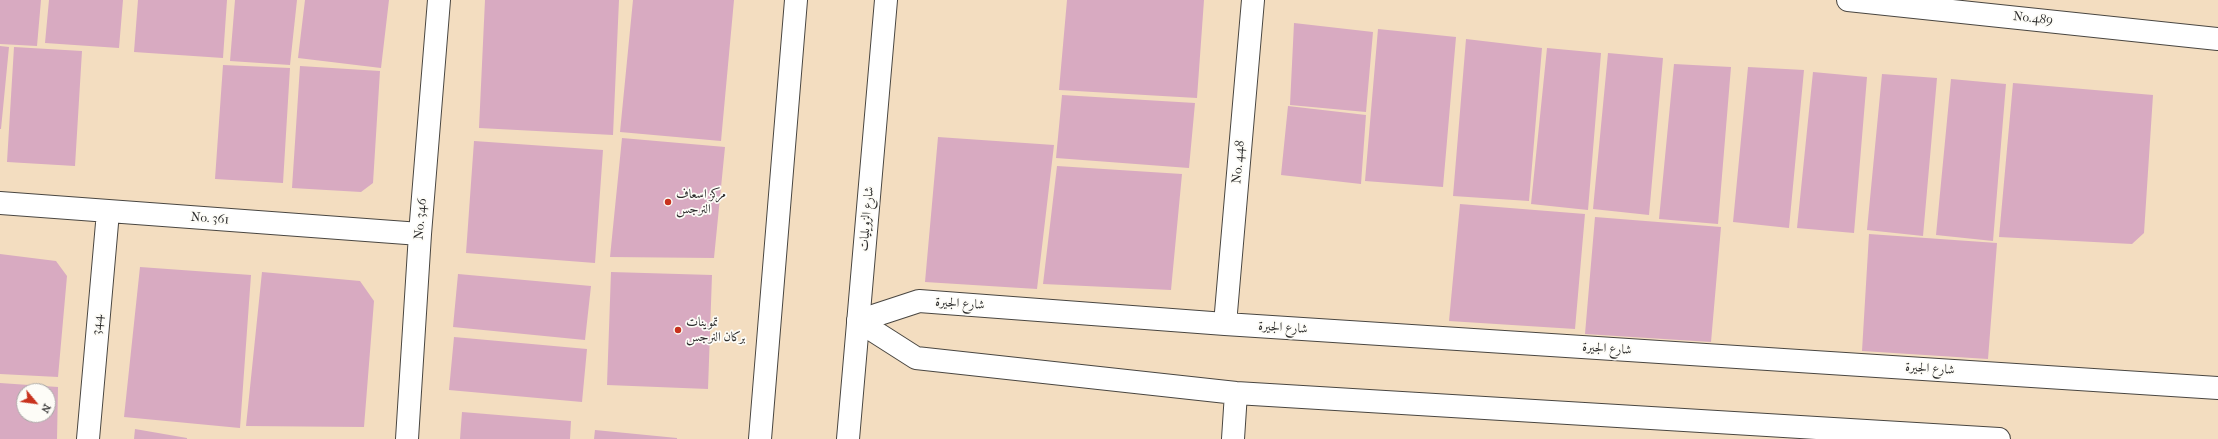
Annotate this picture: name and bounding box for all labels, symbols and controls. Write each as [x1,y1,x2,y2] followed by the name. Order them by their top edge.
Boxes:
[2012,9,2054,29] street label: No.489
[1229,140,1249,184] street label: No. 448
[856,186,878,252] street label: شارع الزويليات
[676,187,726,218] place label: مركز اسعاف النرجس
[663,197,673,207] marker: مركز اسعاف النرجس
[411,198,431,240] street label: No. 346
[190,210,230,228] street label: No. 361
[935,294,985,314] street label: شارع الجيرة
[89,314,107,336] street label: 344
[686,315,745,346] place label: تموينات بركان النرجس
[1258,318,1308,338] street label: شارع الجيرة
[673,325,683,335] marker: تموينات بركان النرجس
[1582,339,1632,359] street label: شارع الجيرة
[1905,359,1955,379] street label: شارع الجيرة
[16,383,56,423] north arrow
[38,402,54,415] text: N

